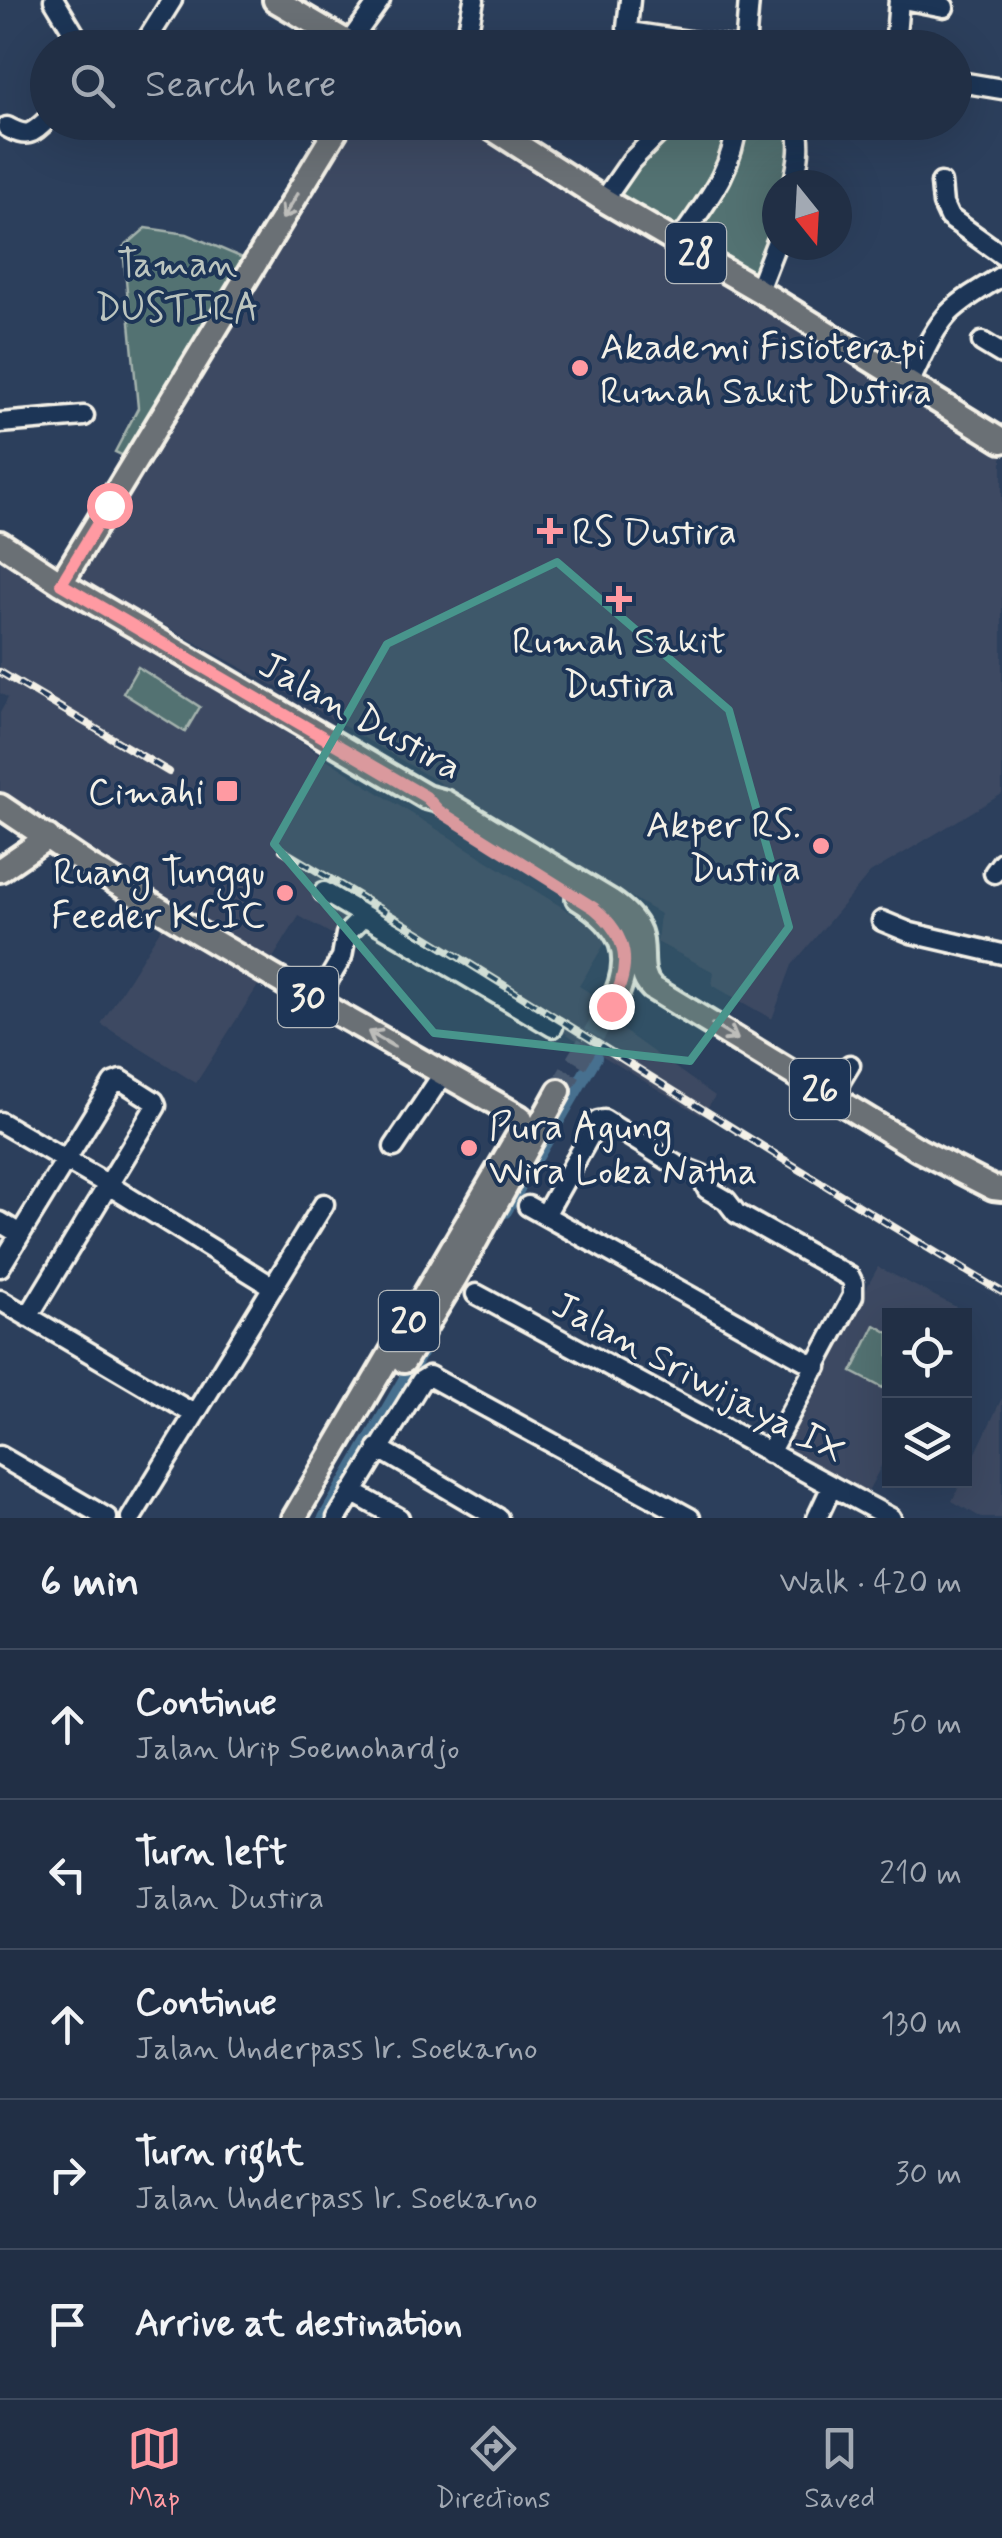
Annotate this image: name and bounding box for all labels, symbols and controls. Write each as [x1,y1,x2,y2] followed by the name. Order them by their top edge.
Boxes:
[30,30,972,140] search box
[65,58,120,113] icon: search
[145,61,336,110] text: Search here
[762,170,852,260] north arrow
[280,191,300,220] one-way arrow
[666,223,726,283] road number: 28
[95,241,259,334] park label: Taman DUSTIRA
[600,324,932,417] place label: Akademi Fisioterapi Rumah Sakit Dustira
[569,357,591,379] marker: Akademi Fisioterapi Rumah Sakit Dustira
[87,483,133,529] route start
[572,509,737,558] place label: RS Dustira
[537,518,563,544] marker: RS Dustira
[606,586,632,612] marker: Rumah Sakit Dustira
[512,618,726,711] place label: Rumah Sakit Dustira
[250,641,470,793] street label: Jalan Dustira
[88,769,204,818] place label: Cimahi
[214,778,240,804] marker: Cimahi
[646,802,801,895] place label: Akper RS. Dustira
[810,835,832,857] marker: Akper RS. Dustira
[51,849,265,942] place label: Ruang Tunggu Feeder KCIC
[274,882,296,904] marker: Ruang Tunggu Feeder KCIC
[278,967,338,1027] road number: 30
[589,984,635,1030] route end
[710,1021,738,1042] one-way arrow
[366,1028,396,1048] one-way arrow
[790,1059,850,1119] road number: 26
[489,1104,757,1197] place label: Pura Agung Wira Loka Natha
[458,1137,480,1159] marker: Pura Agung Wira Loka Natha
[543,1281,852,1477] street label: Jalan Sriwijaya IX
[379,1291,439,1351] road number: 20
[882,1308,972,1488] map controls
[882,1308,972,1398] button: locate
[882,1398,972,1488] button: layers
[40,1556,139,1611] text: 6 min
[779,1562,962,1604] text: Walk · 420 m
[135,1679,277,1728] text: Continue
[40,1697,95,1752] icon: ahead
[890,1703,962,1745] text: 50 m
[135,1728,460,1770] text: Jalan Urip Soemohardjo
[135,1829,287,1878] text: Turn left
[40,1847,95,1902] icon: left
[879,1853,962,1895] text: 210 m
[135,1878,324,1920] text: Jalan Dustira
[135,1979,277,2028] text: Continue
[40,1997,95,2052] icon: ahead
[881,2003,962,2045] text: 130 m
[135,2028,538,2070] text: Jalan Underpass Ir. Soekarno
[135,2129,304,2178] text: Turn right
[40,2147,95,2202] icon: right
[895,2153,962,2195] text: 30 m
[135,2178,538,2220] text: Jalan Underpass Ir. Soekarno
[40,2297,95,2352] icon: arrive
[135,2300,462,2349] text: Arrive at destination
[127,2421,182,2518] tab: Map
[436,2421,551,2518] tab: Directions
[804,2421,875,2518] tab: Saved

